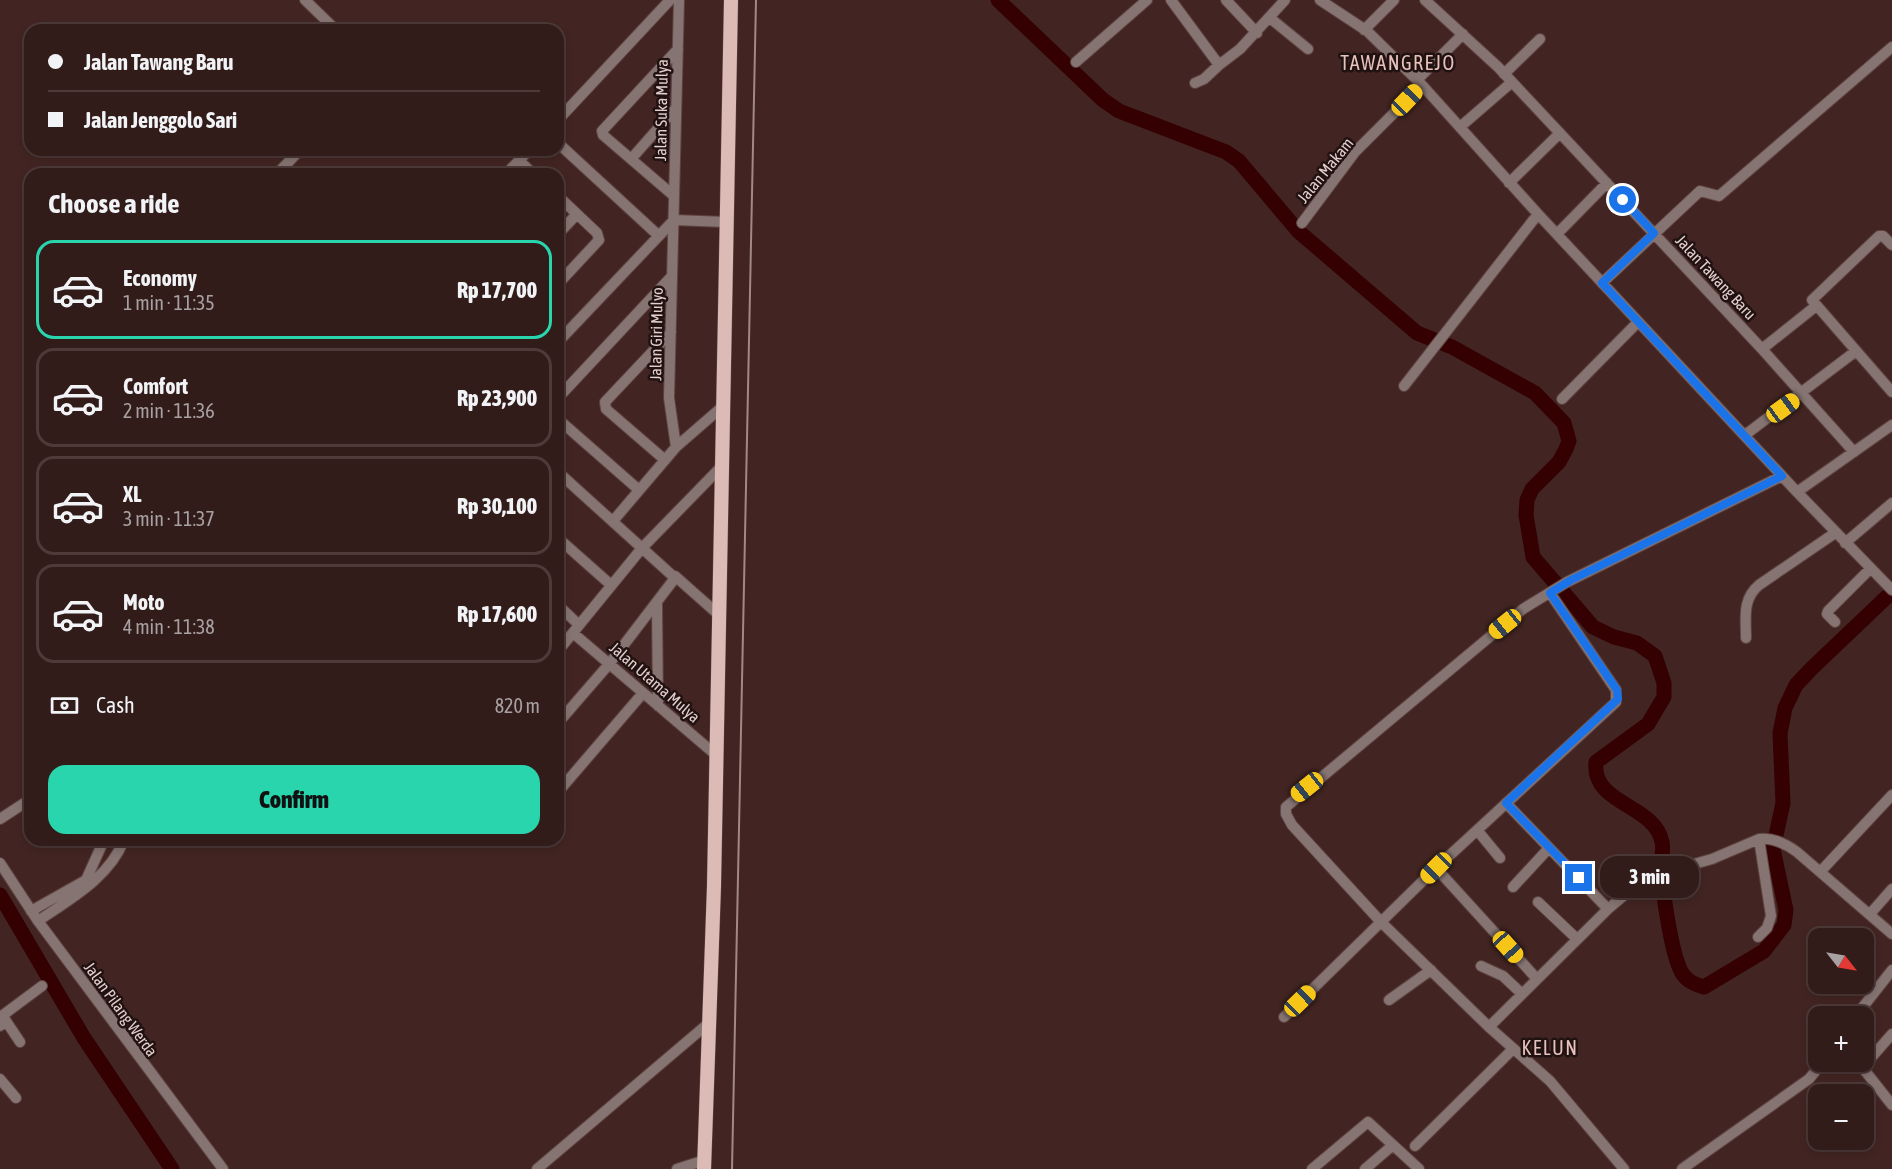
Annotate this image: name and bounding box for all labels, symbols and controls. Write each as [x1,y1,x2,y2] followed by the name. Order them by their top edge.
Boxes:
[84,49,233,75] text: Jalan Tawang Baru
[1340,51,1456,74] district label: TAWANGREJO
[651,59,672,161] street label: Jalan Suka Mulya
[1388,81,1426,119] car
[84,107,237,133] text: Jalan Jenggolo Sari
[1293,134,1357,206] street label: Jalan Makam
[1609,186,1636,213] route start
[48,188,180,219] text: Choose a ride
[1672,231,1760,324] street label: Jalan Tawang Baru
[51,263,105,317] icon: car
[123,265,197,291] text: Economy
[457,277,537,303] text: Rp 17,700
[646,287,667,381] street label: Jalan Giri Mulyo
[123,291,215,314] text: 1 min · 11:35
[51,371,105,425] icon: car
[123,373,188,399] text: Comfort
[457,385,537,411] text: Rp 23,900
[1763,390,1803,426] car
[123,399,215,422] text: 2 min · 11:36
[51,479,105,533] icon: car
[123,481,141,507] text: XL
[457,493,537,519] text: Rp 30,100
[123,507,215,530] text: 3 min · 11:37
[51,587,105,641] icon: car
[123,589,165,615] text: Moto
[457,601,537,627] text: Rp 17,600
[1485,606,1525,642] car
[123,615,215,638] text: 4 min · 11:38
[606,638,704,727] street label: Jalan Utama Mulya
[48,689,81,722] icon: cash
[96,692,135,718] text: Cash
[495,694,540,717] text: 820 m
[48,765,540,834] button: Confirm
[1287,769,1327,805] car
[1417,849,1455,887] car
[1600,857,1699,899] callout: 3 min
[1565,864,1592,891] route end
[1629,865,1670,888] text: 3 min
[1489,928,1527,966] car
[1808,928,1874,994] north arrow
[1808,928,1874,1150] map controls
[80,958,161,1060] street label: Jalan Pilang Werda
[1281,982,1319,1020] car
[1808,1006,1874,1072] button: +
[1521,1036,1579,1059] district label: KELUN
[1808,1084,1874,1150] button: −

